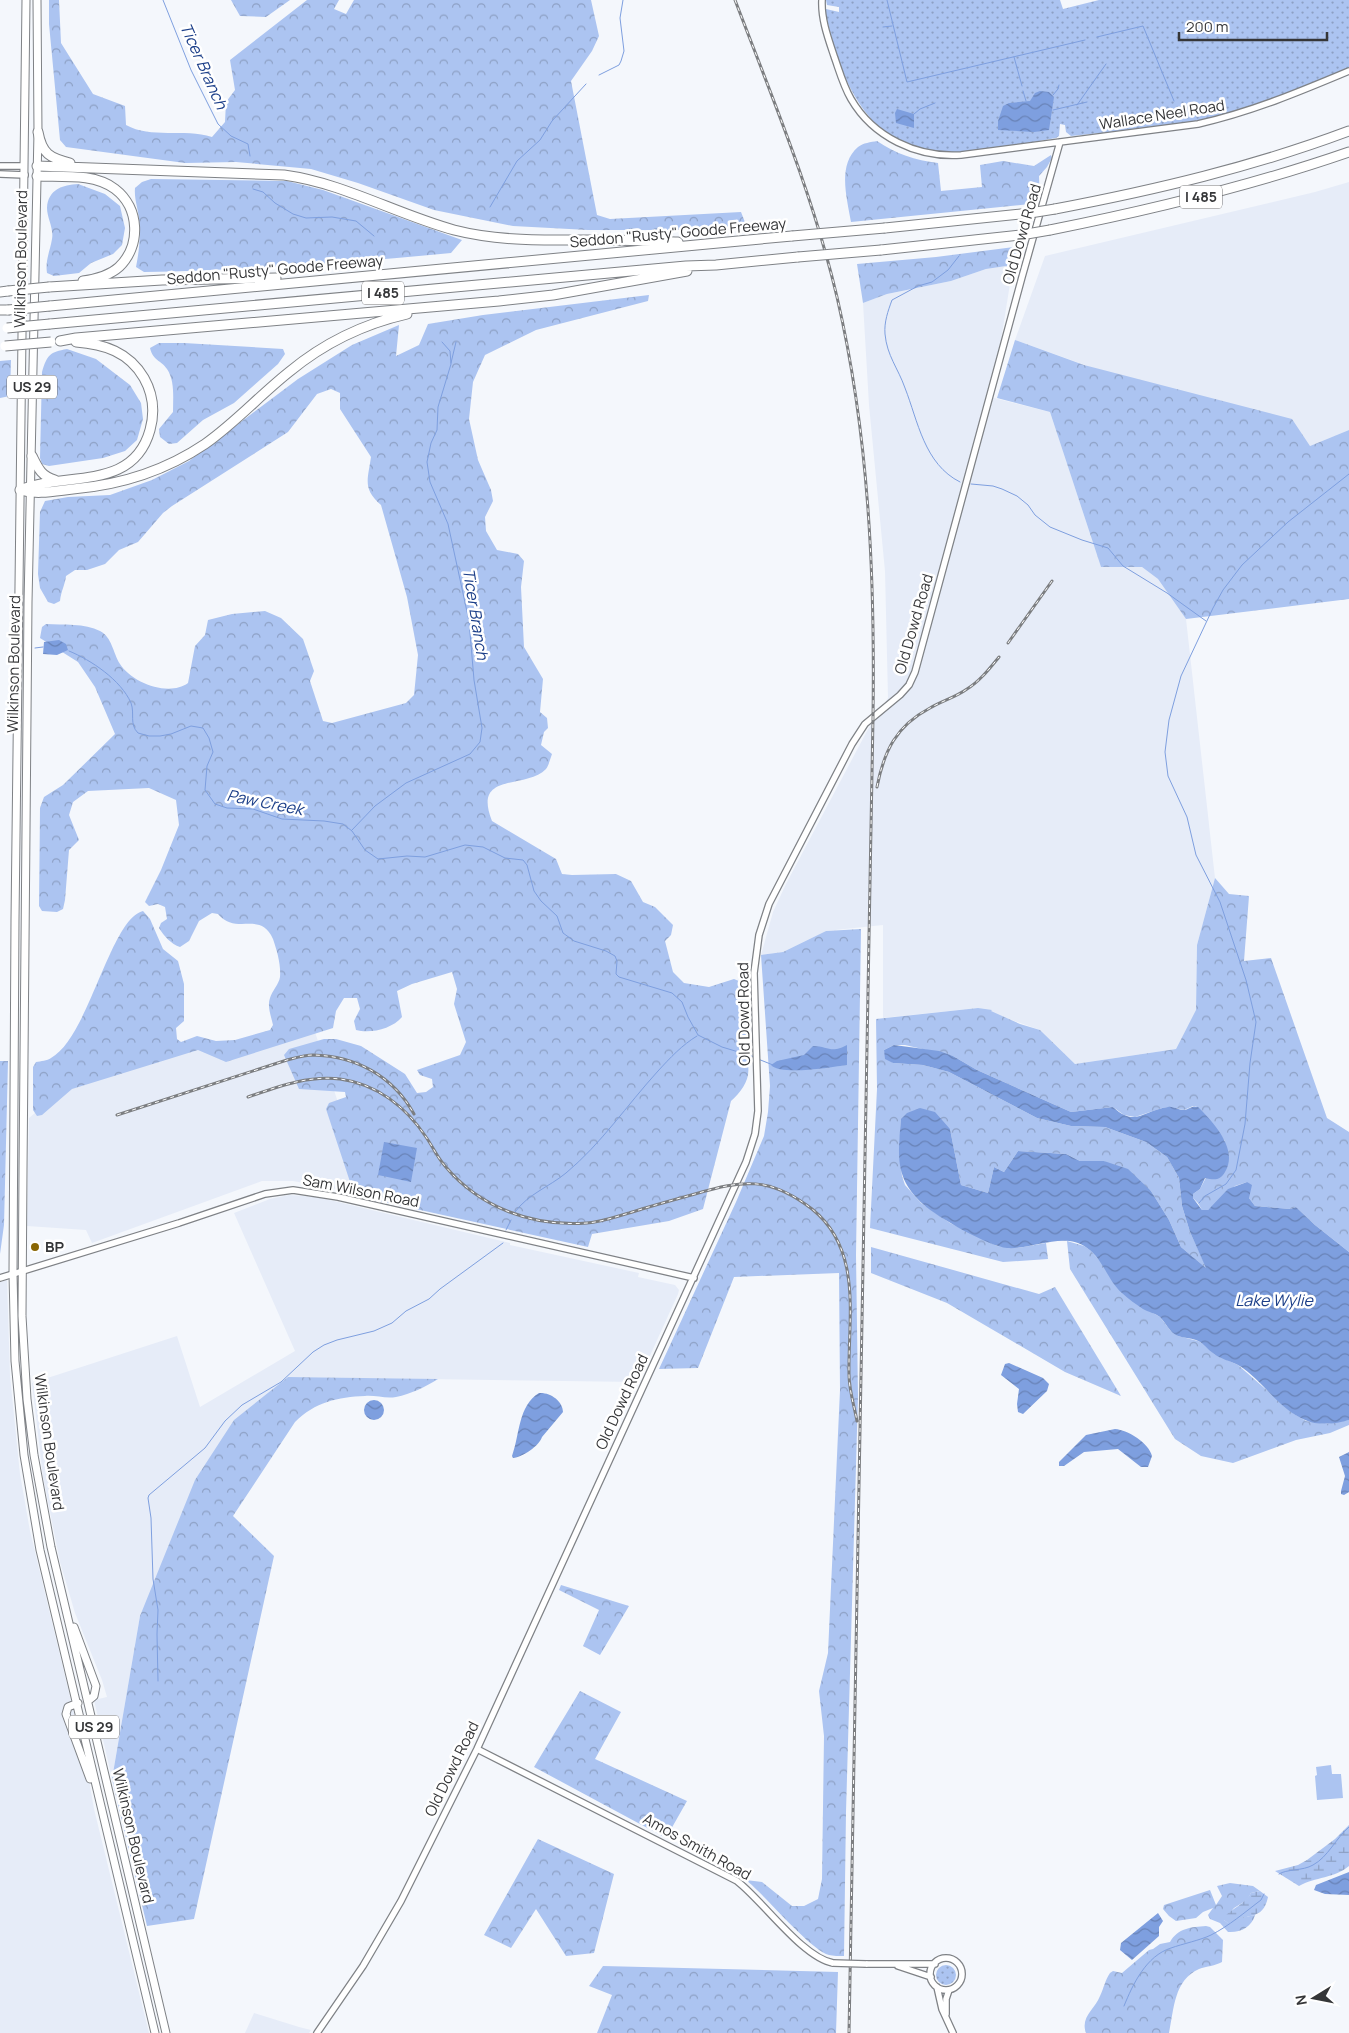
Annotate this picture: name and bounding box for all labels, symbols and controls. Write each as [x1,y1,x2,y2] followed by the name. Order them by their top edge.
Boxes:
[1179,10,1326,42] scale bar
[1186,16,1229,37] text: 200 m
[175,19,233,113] water label: Ticer Branch
[1098,94,1226,135] street label: Wallace Neel Road
[997,181,1046,287] street label: Old Dowd Road
[1180,186,1222,208] road number: I 485
[9,190,32,328] street label: Wilkinson Boulevard
[569,213,787,252] street label: Seddon "Rusty" Goode Freeway
[166,250,384,289] street label: Seddon "Rusty" Goode Freeway
[362,282,404,304] road number: I 485
[7,376,57,398] road number: US 29
[458,567,494,662] water label: Ticer Branch
[889,571,938,677] street label: Old Dowd Road
[2,595,25,733] street label: Wilkinson Boulevard
[225,784,307,821] water label: Paw Creek
[732,962,755,1066] street label: Old Dowd Road
[301,1169,421,1212] street label: Sam Wilson Road
[45,1236,64,1257] place label: BP
[29,1241,41,1253] marker: BP
[1235,1289,1314,1311] water label: Lake Wylie
[590,1350,653,1453] street label: Old Dowd Road
[30,1372,69,1512] street label: Wilkinson Boulevard
[69,1715,119,1738] road number: US 29
[419,1718,484,1820] street label: Old Dowd Road
[108,1766,159,1905] street label: Wilkinson Boulevard
[639,1808,755,1885] street label: Amos Smith Road
[1289,1973,1339,2023] north arrow
[1290,1994,1311,2007] text: N

